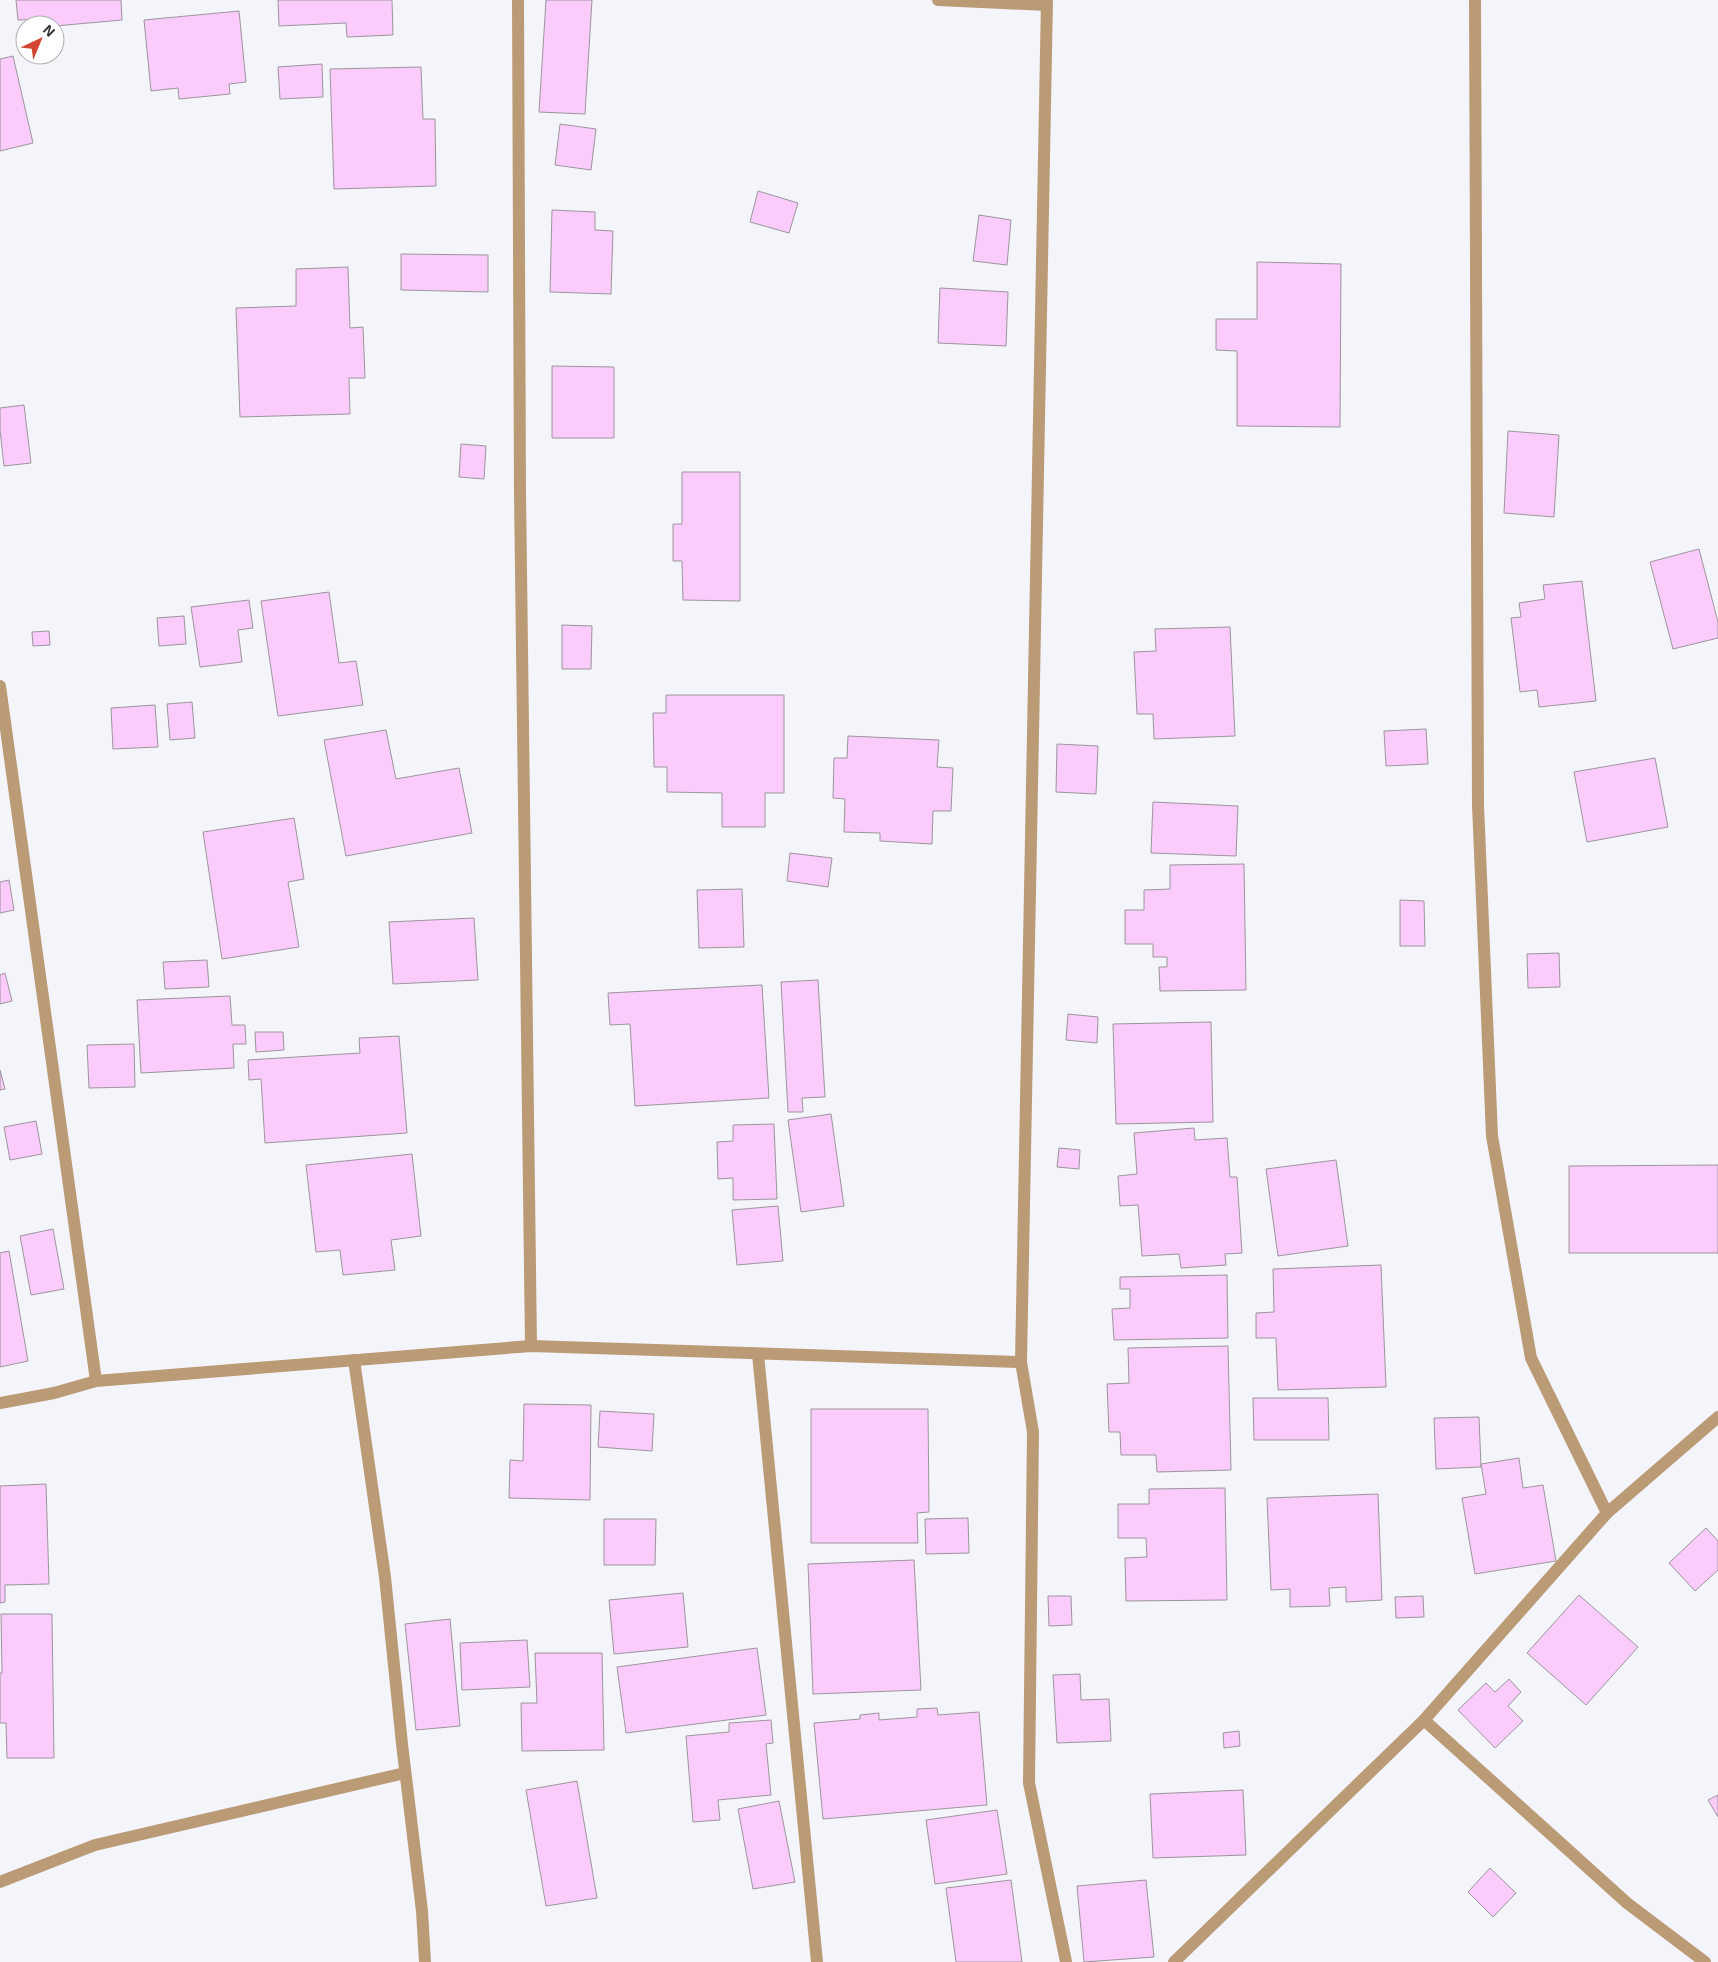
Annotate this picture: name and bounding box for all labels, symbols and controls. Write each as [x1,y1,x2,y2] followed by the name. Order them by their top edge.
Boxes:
[15,15,65,65] north arrow
[40,21,59,40] text: N

